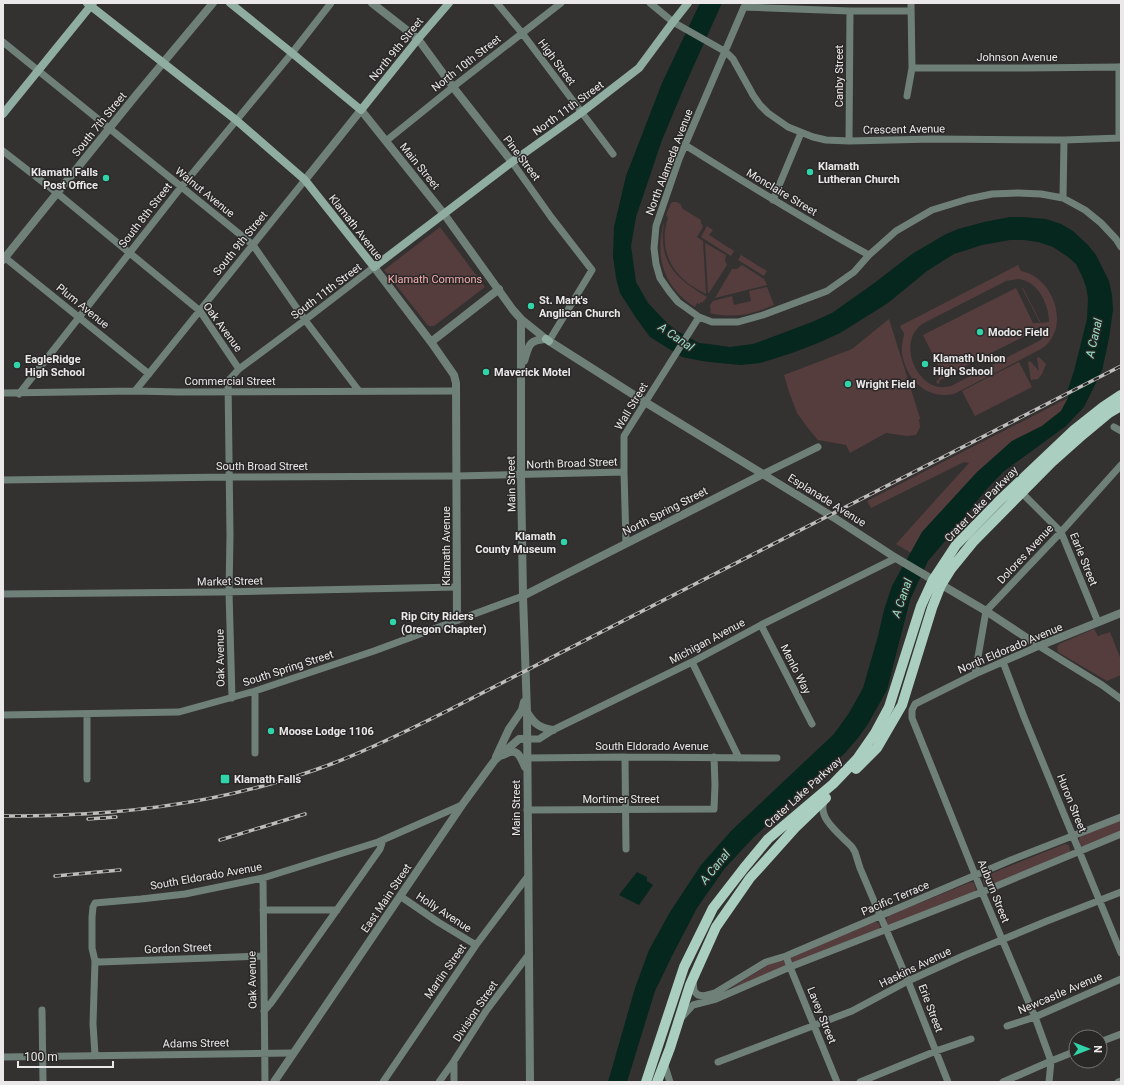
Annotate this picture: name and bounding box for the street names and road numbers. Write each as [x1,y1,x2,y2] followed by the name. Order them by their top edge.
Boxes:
[367,15,426,84] street label: North 9th Street
[429,32,504,94] street label: North 10th Street
[535,37,578,88] street label: High Street
[833,44,846,107] street label: Canby Street
[976,51,1058,64] street label: Johnson Avenue
[530,78,607,138] street label: North 11th Street
[70,89,130,159] street label: South 7th Street
[643,107,696,217] street label: North Alameda Avenue
[863,122,945,137] street label: Crescent Avenue
[500,133,543,184] street label: Pine Street
[397,140,443,193] street label: Main Street
[172,164,237,220] street label: Walnut Avenue
[744,166,820,219] street label: Monclaire Street
[116,180,175,250] street label: South 8th Street
[326,192,385,263] street label: Klamath Avenue
[211,208,271,278] street label: South 9th Street
[288,260,364,322] street label: South 11th Street
[54,281,112,332] street label: Plum Avenue
[200,300,245,355] street label: Oak Avenue
[184,375,276,388] street label: Commercial Street
[612,380,651,432] street label: Wall Street
[505,455,518,512] street label: Main Street
[526,455,618,472] street label: North Broad Street
[216,460,308,473] street label: South Broad Street
[942,463,1021,545] street label: Crater Lake Parkway
[785,471,868,530] street label: Esplanade Avenue
[621,484,710,538] street label: North Spring Street
[440,506,453,586] street label: Klamath Avenue
[995,522,1056,587] street label: Dolores Avenue
[1067,531,1100,588] street label: Earle Street
[197,574,263,589] street label: Market Street
[667,616,747,667] street label: Michigan Avenue
[956,620,1065,676] street label: North Eldorado Avenue
[213,629,228,687] street label: Oak Avenue
[778,642,814,697] street label: Menlo Way
[241,648,335,689] street label: South Spring Street
[595,740,709,753] street label: South Eldorado Avenue
[762,754,845,831] street label: Crater Lake Parkway
[1054,772,1089,835] street label: Huron Street
[510,780,523,836] street label: Main Street
[582,793,660,806] street label: Mortimer Street
[975,858,1012,925] street label: Auburn Street
[149,860,263,893] street label: South Eldorado Avenue
[359,861,414,935] street label: East Main Street
[859,878,931,919] street label: Pacific Terrace
[414,890,474,935] street label: Holly Avenue
[144,941,212,956] street label: Gordon Street
[422,941,469,1001] street label: Martin Street
[877,944,953,990] street label: Haskins Avenue
[245,951,260,1009] street label: Oak Avenue
[1016,970,1104,1017] street label: Newcastle Avenue
[450,978,501,1044] street label: Division Street
[915,982,946,1034] street label: Erie Street
[804,985,839,1046] street label: Lavey Street
[163,1036,230,1051] street label: Adams Street

